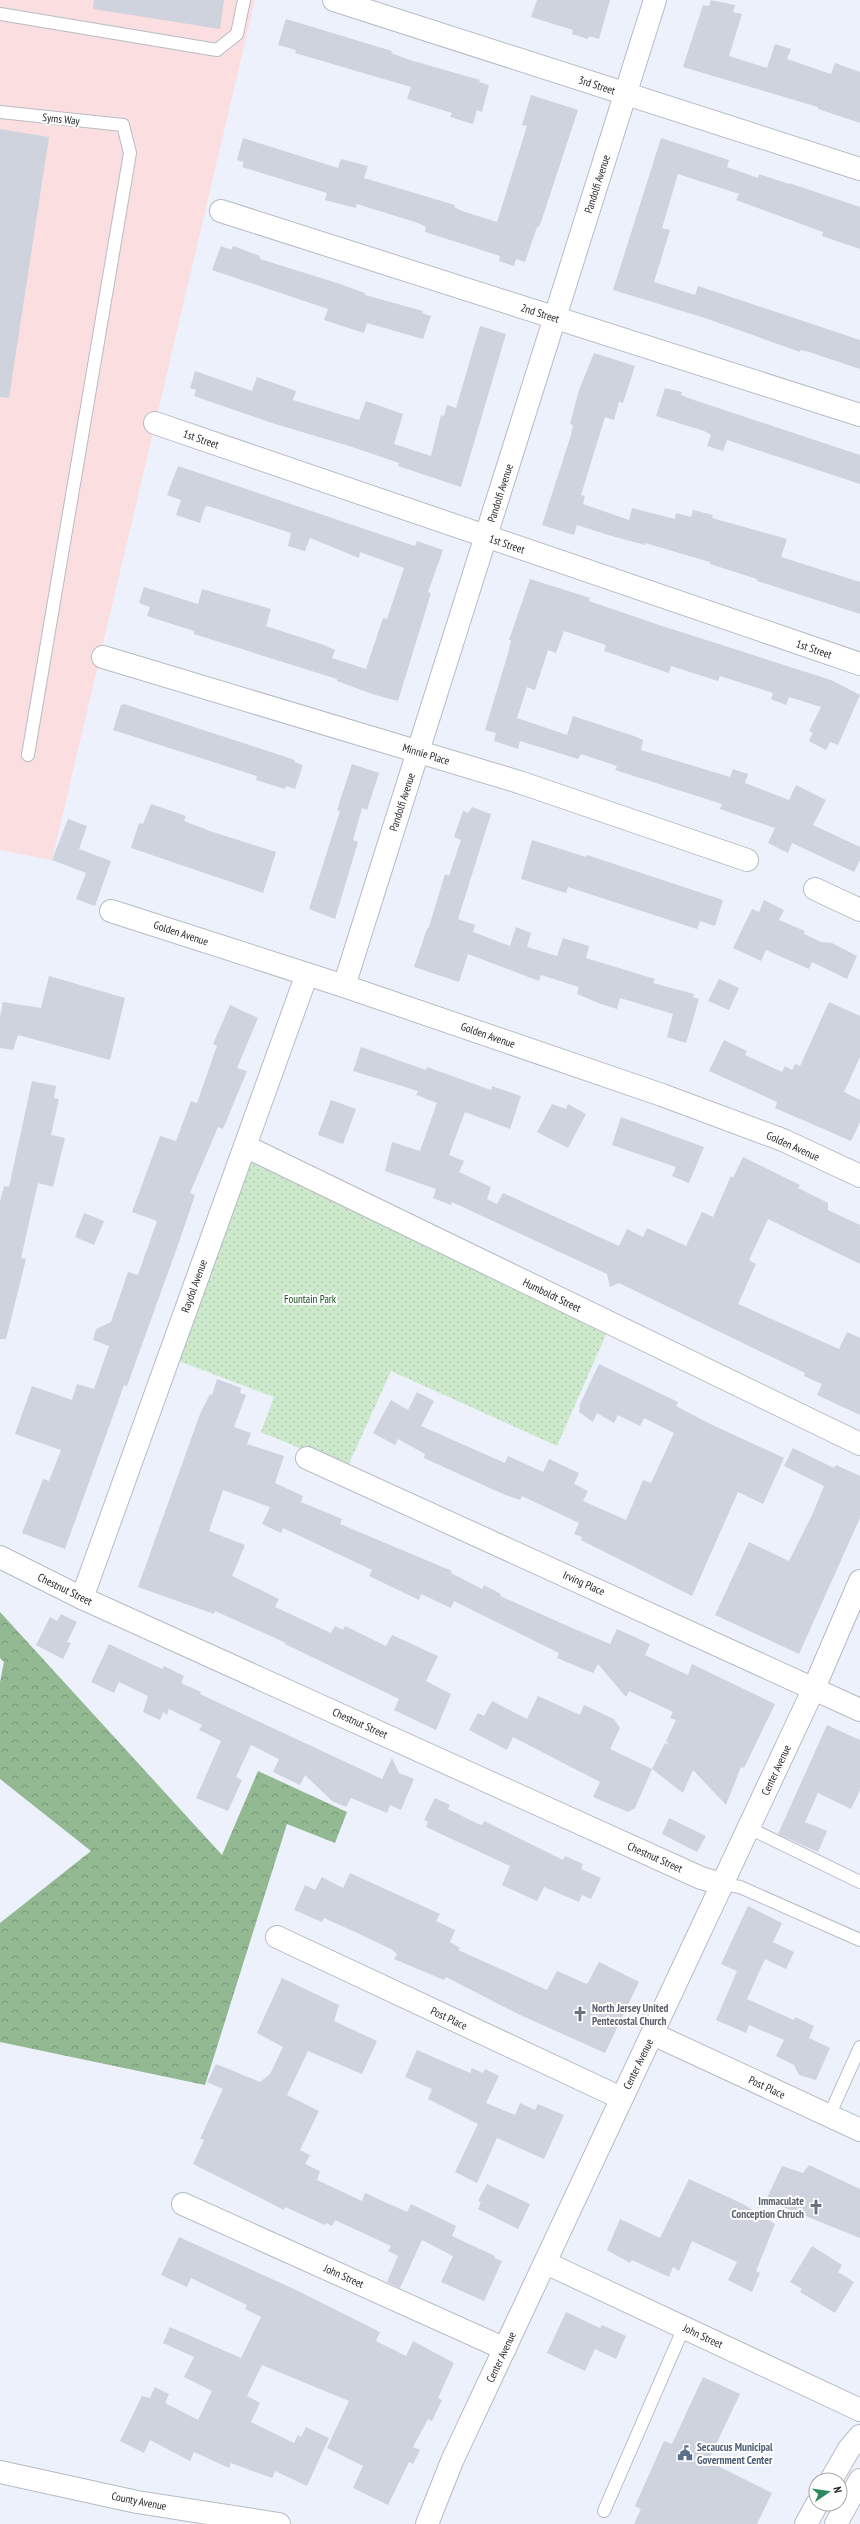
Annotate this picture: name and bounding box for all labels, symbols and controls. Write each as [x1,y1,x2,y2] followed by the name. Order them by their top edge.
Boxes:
[577,72,617,98] street label: 3rd Street
[42,110,81,128] street label: Syms Way
[581,153,613,215] street label: Pandolfi Avenue
[519,300,561,326] street label: 2nd Street
[181,426,221,452] street label: 1st Street
[484,462,516,524] street label: Pandolfi Avenue
[487,531,527,557] street label: 1st Street
[794,636,834,662] street label: 1st Street
[401,740,452,768] street label: Minnie Place
[386,771,418,833] street label: Pandolfi Avenue
[152,918,211,949] street label: Golden Avenue
[459,1019,518,1051] street label: Golden Avenue
[764,1128,822,1164] street label: Golden Avenue
[178,1257,210,1315] street label: Raydol Avenue
[521,1275,583,1315] street label: Humboldt Street
[284,1292,337,1306] park label: Fountain Park
[561,1568,608,1599] street label: Irving Place
[35,1570,95,1608] street label: Chestnut Street
[330,1705,390,1741] street label: Chestnut Street
[758,1742,794,1798] street label: Center Avenue
[625,1839,685,1875] street label: Chestnut Street
[592,2001,669,2028] place label: North Jersey United Pentecostal Church
[429,2003,470,2033] street label: Post Place
[571,2005,589,2023] church icon: North Jersey United Pentecostal Church
[620,2036,656,2092] street label: Center Avenue
[747,2072,788,2102] street label: Post Place
[732,2194,804,2221] place label: Immaculate Conception Chruch
[807,2198,825,2216] church icon: Immaculate Conception Chruch
[321,2261,366,2291] street label: John Street
[680,2320,725,2351] street label: John Street
[483,2329,519,2385] street label: Center Avenue
[697,2440,773,2467] place label: Secaucus Municipal Government Center
[676,2444,694,2462] public building icon: Secaucus Municipal Government Center
[808,2472,848,2512] north arrow
[830,2485,845,2494] text: N
[110,2489,168,2513] street label: County Avenue

